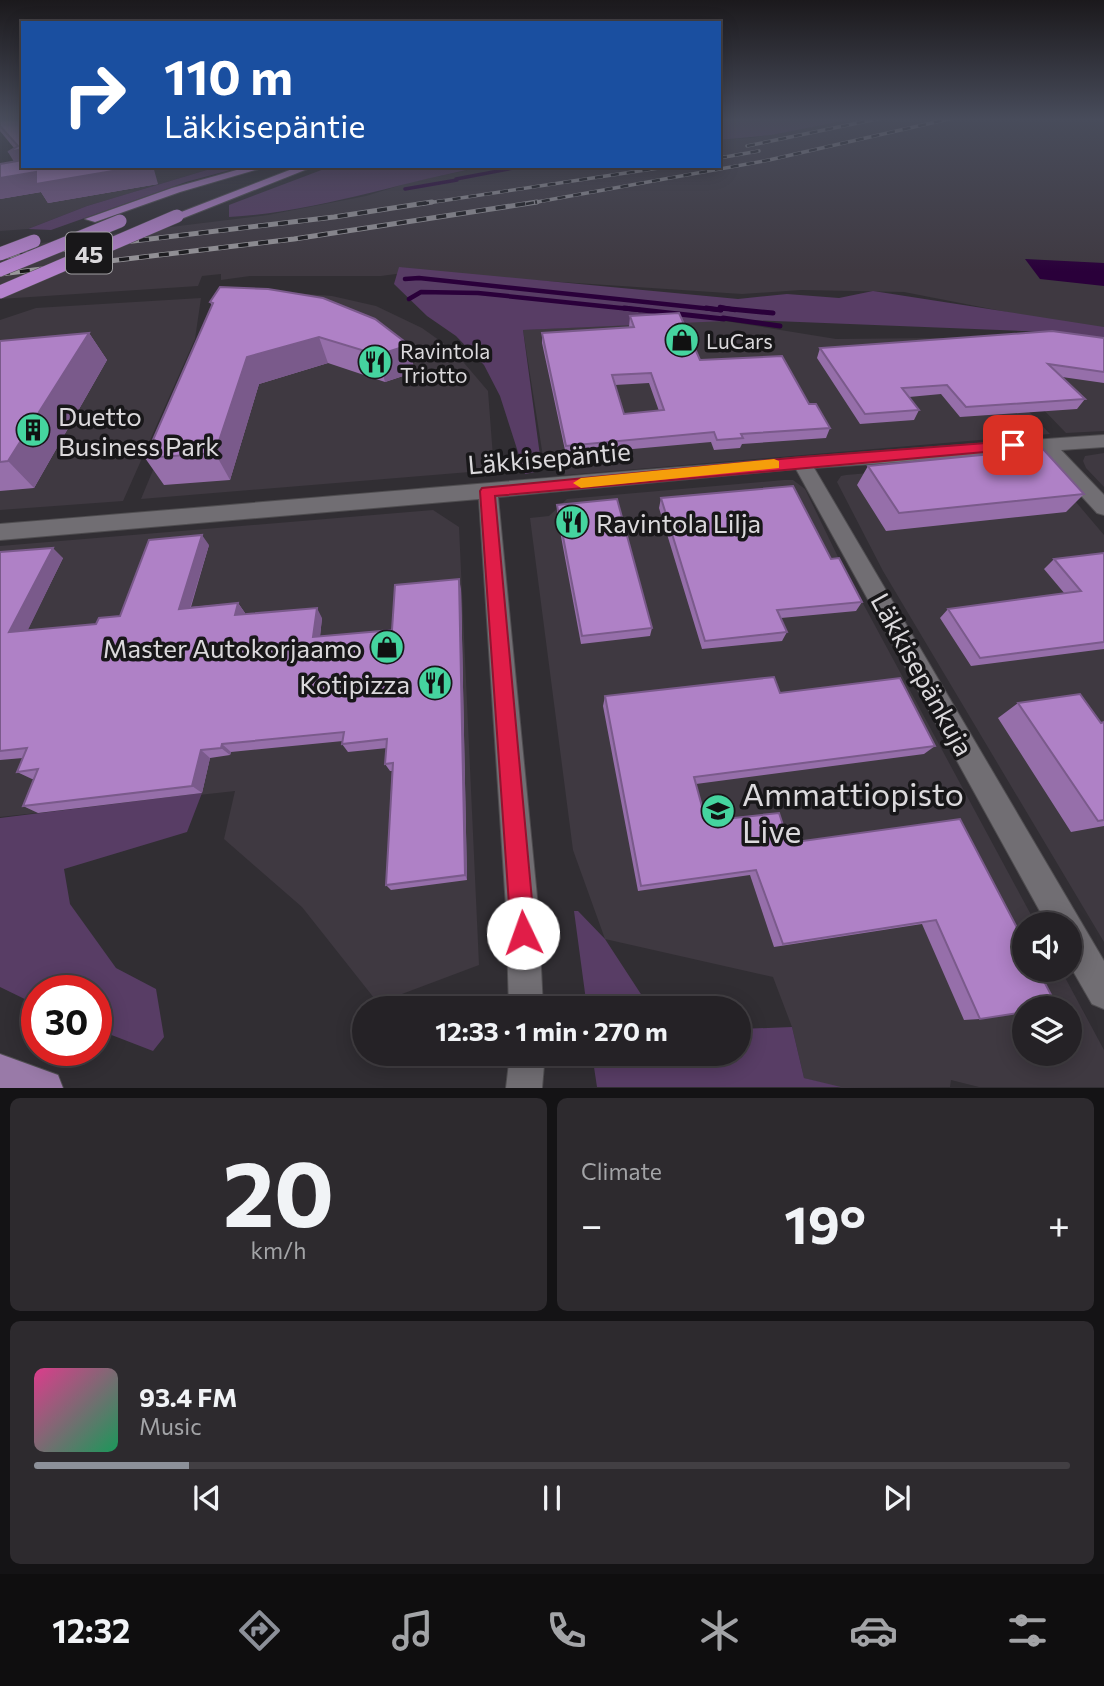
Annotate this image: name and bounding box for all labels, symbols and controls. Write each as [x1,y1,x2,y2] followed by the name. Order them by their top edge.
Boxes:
[164,45,293,105] text: 110 m
[49,49,140,140] icon: right
[164,105,365,145] text: Läkkisepäntie
[66,232,112,274] road number: 45
[663,321,701,359] shop icon: LuCars
[706,328,773,353] place label: LuCars
[400,338,490,387] place label: Ravintola Triotto
[356,343,394,381] restaurant icon: Ravintola Triotto
[58,400,219,461] place label: Duetto Business Park
[14,411,52,449] building icon: Duetto Business Park
[983,415,1043,475] pin
[994,426,1032,464] icon: arrive
[466,434,632,480] street label: Läkkisepäntie
[553,503,591,541] restaurant icon: Ravintola Lilja
[596,507,761,538] place label: Ravintola Lilja
[865,587,981,761] street label: Läkkisepänkuja
[368,628,406,666] shop icon: Master Autokorjaamo
[103,632,362,663] place label: Master Autokorjaamo
[416,664,454,702] restaurant icon: Kotipizza
[299,668,410,699] place label: Kotipizza
[742,773,964,850] place label: Ammattiopisto Live
[699,792,737,830] school or university icon: Ammattiopisto Live
[486,896,560,970] position arrow
[1012,912,1082,1066] map controls
[1012,912,1082,982] button: sound
[21,975,112,1066] speed limit sign: 30
[1012,996,1082,1066] button: layers
[435,1015,668,1046] text: 12:33 · 1 min · 270 m
[223,1134,334,1246] text: 20
[581,1157,662,1185] text: Climate
[784,1191,866,1255] text: 19°
[581,1200,603,1247] text: −
[1048,1200,1070,1247] text: +
[251,1236,306,1264] text: km/h
[139,1381,237,1412] text: 93.4 FM
[139,1412,202,1440] text: Music
[188,1479,226,1517] icon: previous
[533,1479,571,1517] icon: pause
[878,1479,916,1517] icon: next
[235,1606,284,1655] icon: directions
[388,1606,437,1655] icon: music
[542,1606,591,1655] icon: phone
[695,1606,744,1655] icon: climate
[849,1606,898,1655] icon: car
[1003,1606,1052,1655] icon: filters
[52,1610,130,1650] text: 12:32

